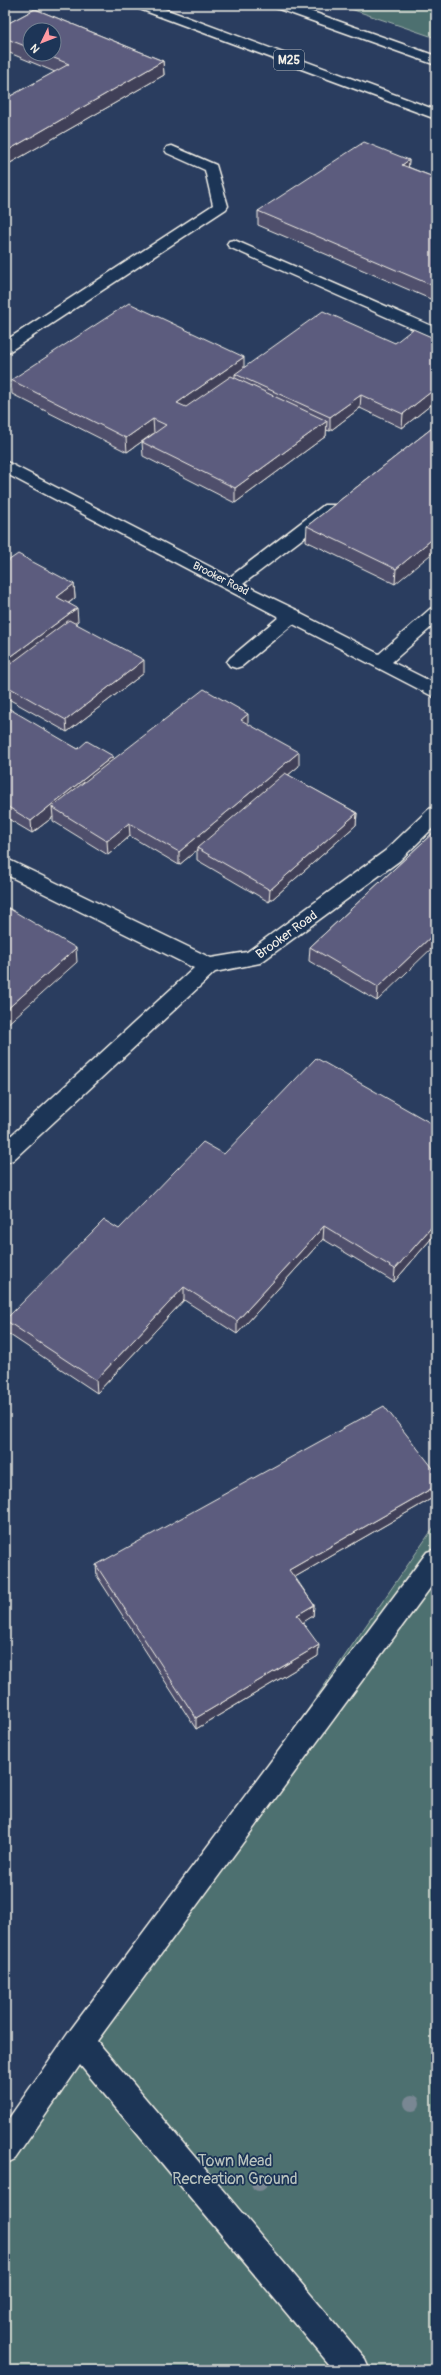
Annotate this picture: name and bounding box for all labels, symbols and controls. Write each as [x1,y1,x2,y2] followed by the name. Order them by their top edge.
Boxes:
[22,22,62,62] north arrow
[27,41,42,56] text: N
[274,50,304,70] road number: M25
[191,559,251,598] street label: Brooker Road
[253,907,320,962] street label: Brooker Road
[172,2151,298,2189] park label: Town Mead Recreation Ground

